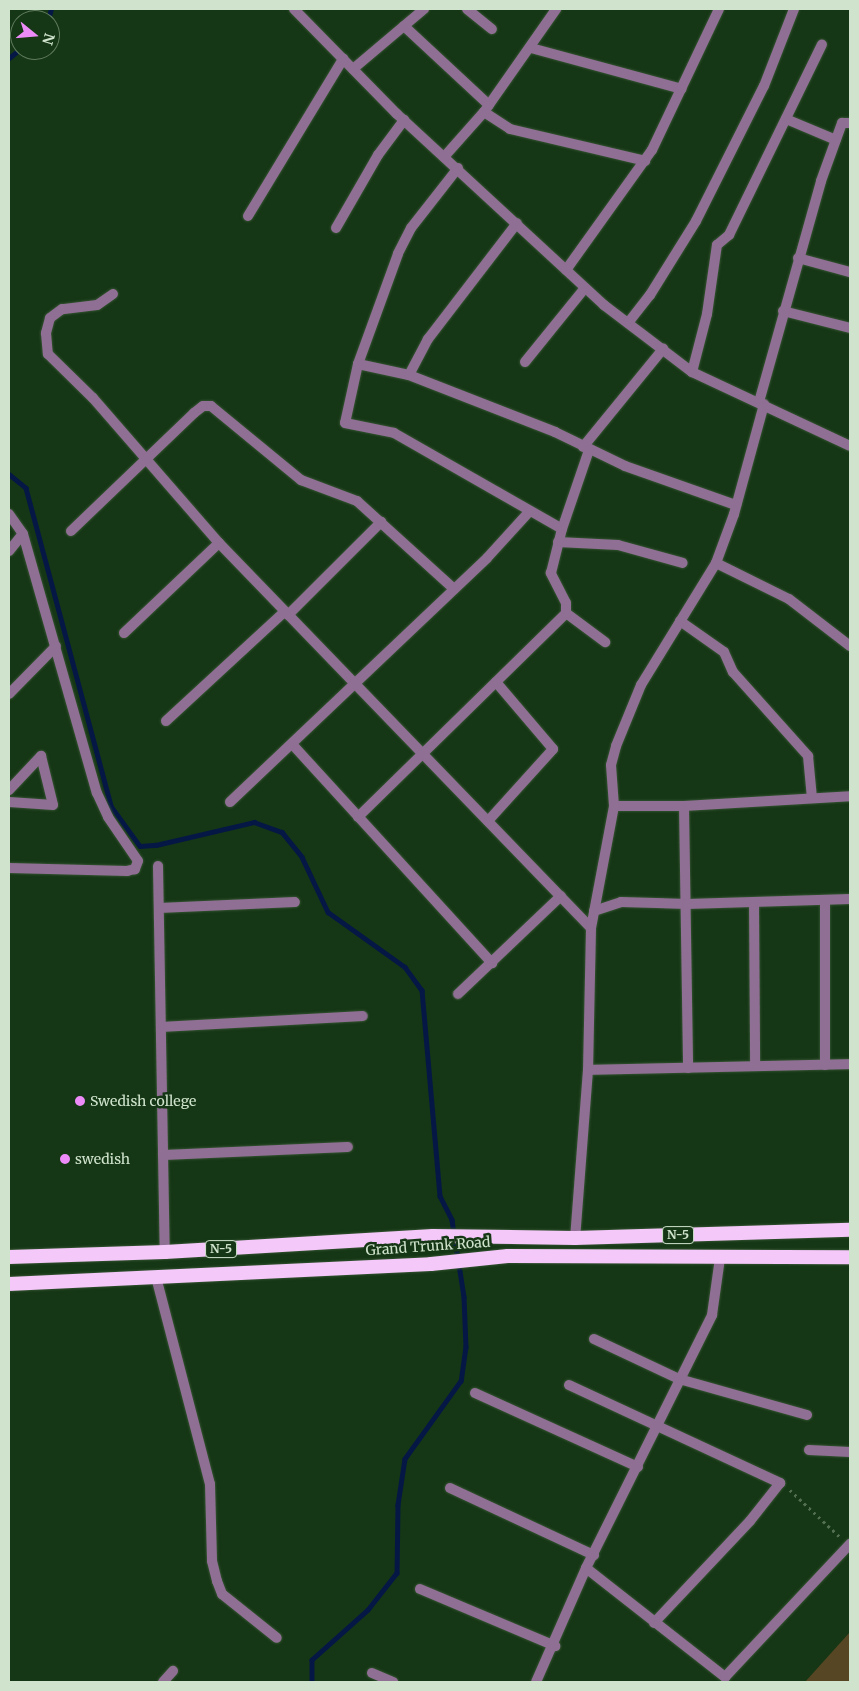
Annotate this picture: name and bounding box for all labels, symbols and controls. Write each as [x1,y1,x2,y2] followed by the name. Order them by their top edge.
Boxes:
[10,10,60,60] north arrow
[38,31,59,47] text: N
[90,1093,196,1109] place label: Swedish college
[74,1095,86,1107] marker: Swedish college
[75,1151,130,1167] place label: swedish
[59,1153,71,1165] marker: swedish
[662,1226,694,1244] road number: N-5
[365,1233,491,1259] street label: Grand Trunk Road
[205,1240,237,1258] road number: N-5

